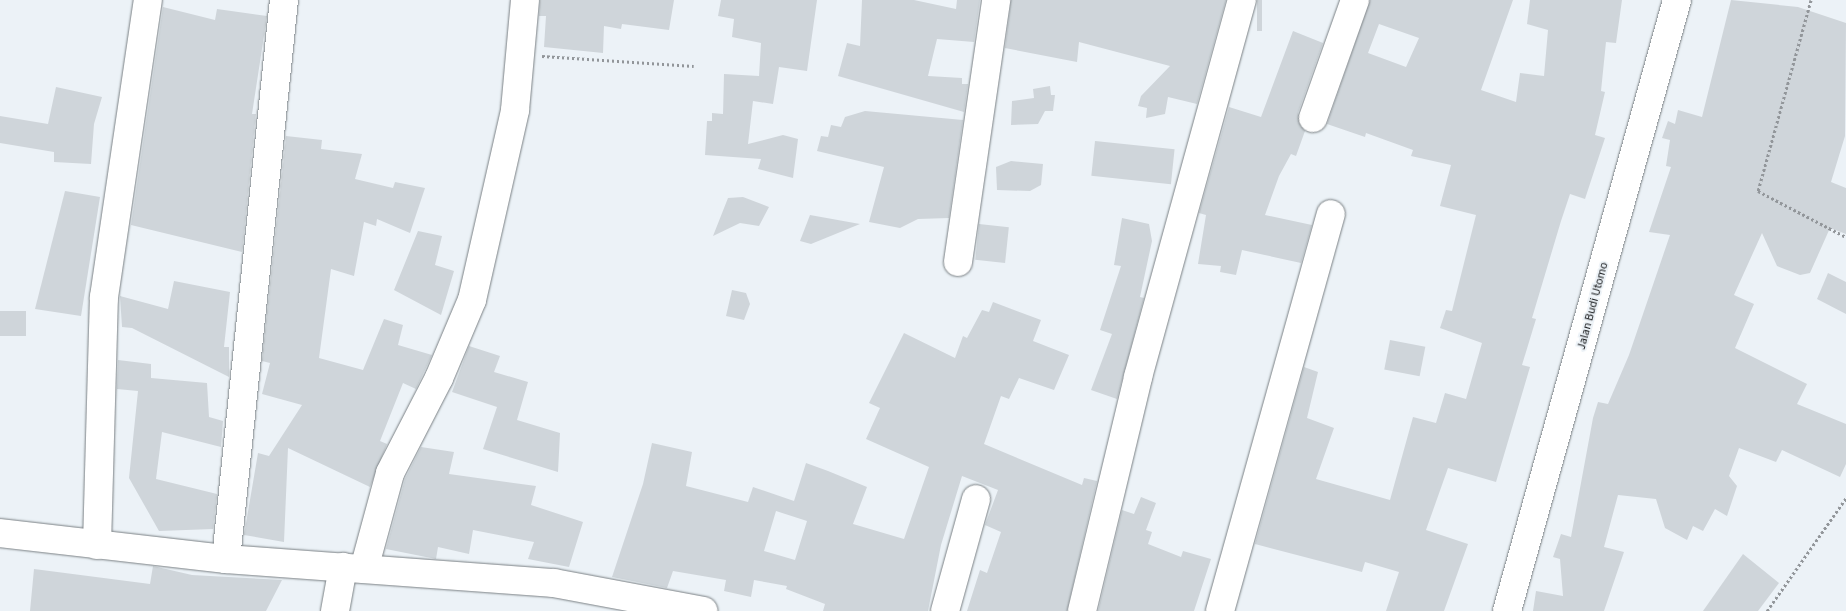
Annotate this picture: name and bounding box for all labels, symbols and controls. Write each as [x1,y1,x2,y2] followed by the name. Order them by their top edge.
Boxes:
[1574,261,1612,351] street label: Jalan Budi Utomo

